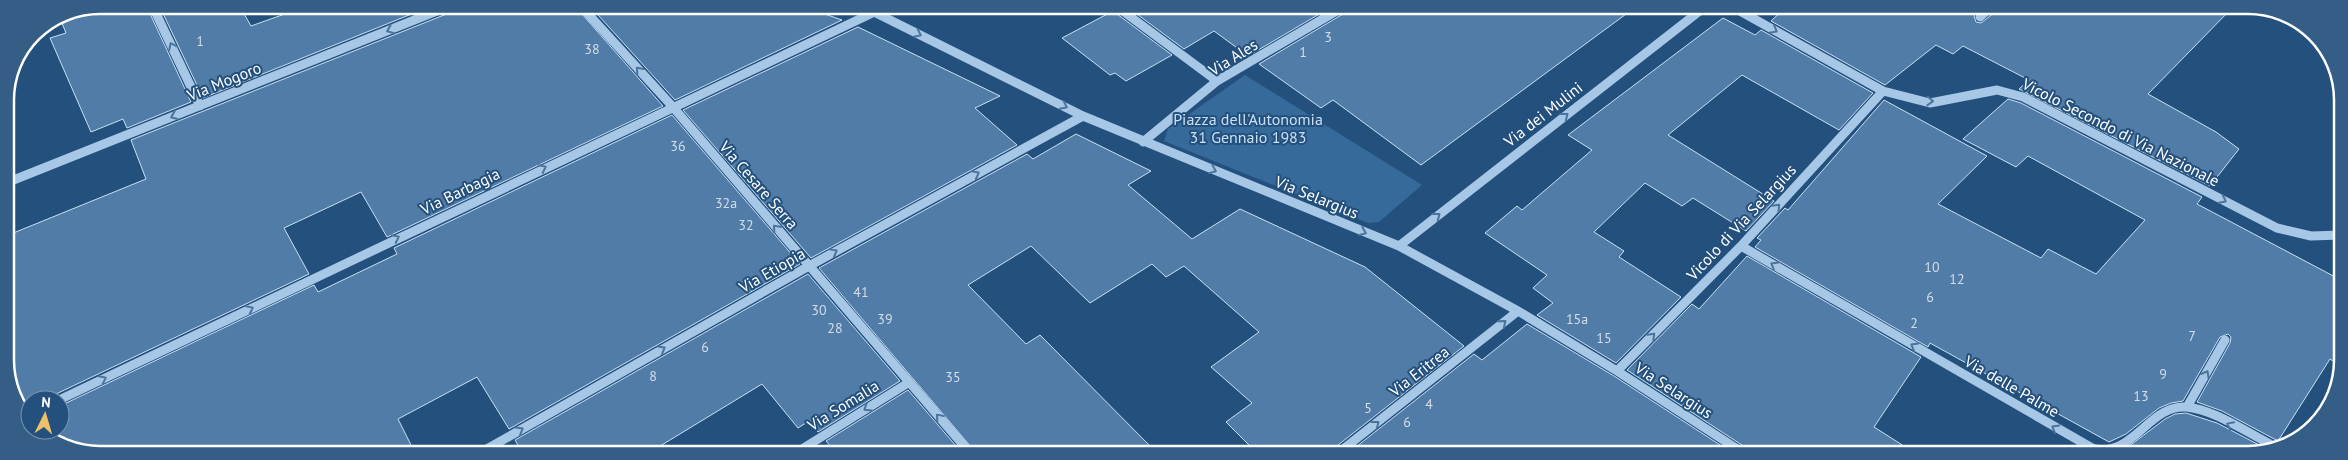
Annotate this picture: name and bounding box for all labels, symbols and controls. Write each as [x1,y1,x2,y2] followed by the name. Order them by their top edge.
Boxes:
[386,24,395,34] one-way arrow
[1769,24,1778,34] one-way arrow
[913,28,922,38] one-way arrow
[1324,28,1332,46] house number: 3
[196,32,204,50] house number: 1
[1204,34,1261,80] street label: Via Ales
[584,40,600,58] house number: 38
[167,42,178,51] one-way arrow
[1299,43,1307,61] house number: 1
[183,57,264,105] street label: Via Mogoro
[636,67,645,76] one-way arrow
[2018,73,2223,191] street label: Vicolo Secondo di Via Nazionale
[1499,77,1586,151] street label: Via dei Mulini
[1927,96,1935,107] one-way arrow
[1058,100,1067,110] one-way arrow
[1173,109,1323,147] park label: Piazza dell'Autonomia 31 Gennaio 1983
[170,110,179,120] one-way arrow
[1559,114,1568,122] one-way arrow
[715,136,803,233] street label: Via Cesare Serra
[670,137,686,155] house number: 36
[1681,160,1800,285] street label: Vicolo di Via Selargius
[416,163,503,219] street label: Via Barbagia
[538,164,547,174] one-way arrow
[1208,164,1217,175] one-way arrow
[971,171,980,181] one-way arrow
[1271,171,1362,223] street label: Via Selargius
[715,194,737,212] house number: 32a
[2218,194,2227,204] one-way arrow
[1771,203,1780,212] one-way arrow
[1431,214,1440,222] one-way arrow
[738,216,754,234] house number: 32
[773,224,782,233] one-way arrow
[1358,226,1367,236] one-way arrow
[391,235,400,245] one-way arrow
[734,243,809,297] street label: Via Etiopia
[828,248,837,258] one-way arrow
[1924,258,1940,276] house number: 10
[1770,261,1779,271] one-way arrow
[1949,270,1965,288] house number: 12
[853,283,869,301] house number: 41
[1926,288,1934,306] house number: 6
[811,301,827,319] house number: 30
[245,304,254,315] one-way arrow
[877,310,893,328] house number: 39
[1566,310,1588,328] house number: 15a
[1910,314,1918,332] house number: 2
[827,319,843,337] house number: 28
[1497,321,1506,329] one-way arrow
[2188,327,2196,345] house number: 7
[1596,329,1612,347] house number: 15
[1646,333,1655,342] one-way arrow
[701,338,709,356] house number: 6
[1384,341,1453,401] street label: Via Eritrea
[1911,343,1920,353] one-way arrow
[656,346,665,356] one-way arrow
[1960,350,2063,421] street label: Via delle Palme
[1631,357,1717,423] street label: Via Selargius
[2159,365,2167,383] house number: 9
[649,367,657,385] house number: 8
[945,368,961,386] house number: 35
[2199,370,2209,379] one-way arrow
[98,375,107,385] one-way arrow
[803,375,882,435] street label: Via Somalia
[2133,387,2149,405] house number: 13
[20,390,70,440] north arrow
[41,393,52,411] text: N
[1425,395,1433,413] house number: 4
[1364,399,1372,417] house number: 5
[863,402,872,412] one-way arrow
[1403,413,1411,431] house number: 6
[936,414,945,423] one-way arrow
[1370,421,1380,430] one-way arrow
[2226,421,2235,431] one-way arrow
[2051,424,2060,434] one-way arrow
[515,426,524,436] one-way arrow

